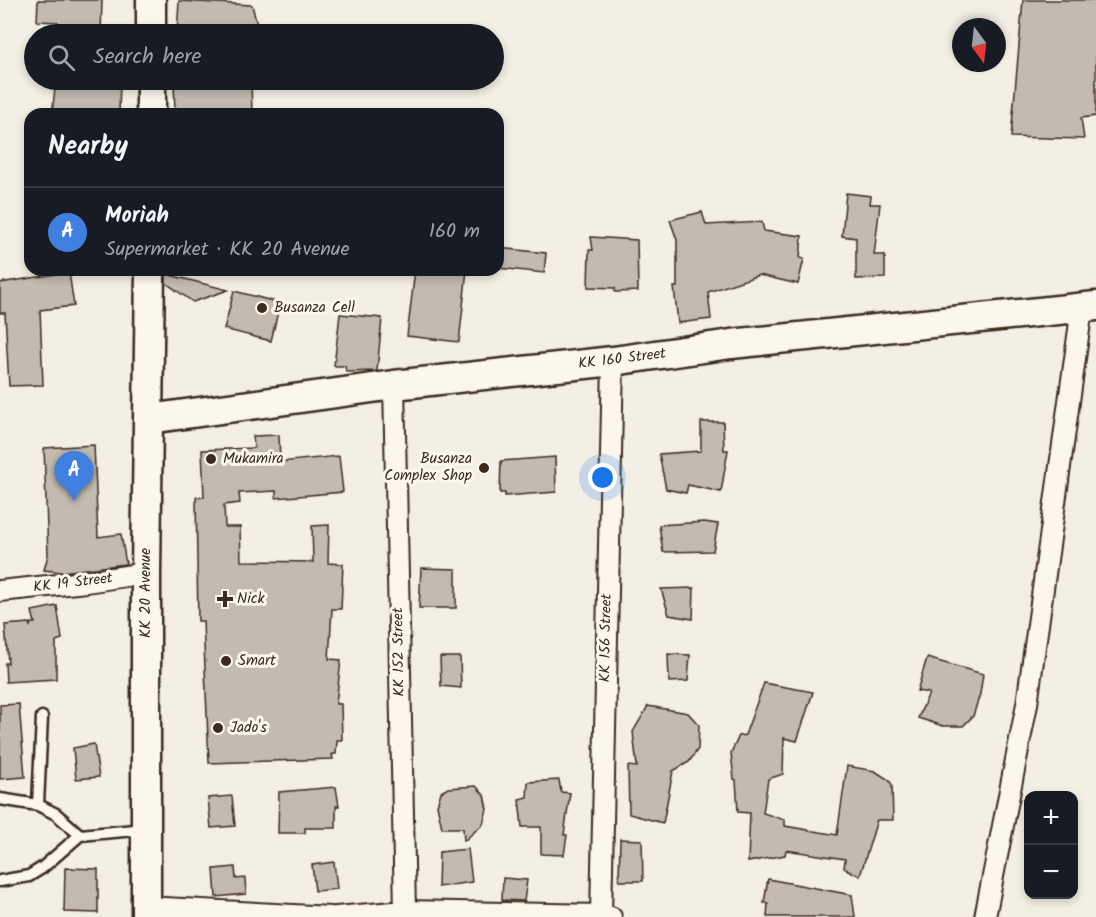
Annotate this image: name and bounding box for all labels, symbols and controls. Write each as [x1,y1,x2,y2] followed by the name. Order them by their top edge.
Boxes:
[952,18,1006,72] north arrow
[24,24,504,90] search box
[93,40,201,75] text: Search here
[45,41,78,74] icon: search
[48,126,128,168] text: Nearby
[105,199,169,234] text: Moriah
[61,216,74,248] text: A
[429,216,480,248] text: 160 m
[105,234,349,266] text: Supermarket · KK 20 Avenue
[274,296,355,320] place label: Busanza Cell
[255,301,269,315] marker: Busanza Cell
[577,342,667,376] street label: KK 160 Street
[223,447,284,471] place label: Mukamira
[384,447,472,488] place label: Busanza Complex Shop
[54,452,94,501] pin: A
[204,452,218,466] marker: Mukamira
[477,461,491,475] marker: Busanza Complex Shop
[588,463,617,492] your location
[134,548,158,638] street label: KK 20 Avenue
[32,566,114,600] street label: KK 19 Street
[237,587,265,611] place label: Nick
[218,592,232,606] marker: Nick
[593,593,619,683] street label: KK 156 Street
[386,607,412,697] street label: KK 152 Street
[238,649,276,673] place label: Smart
[219,654,233,668] marker: Smart
[230,716,268,740] place label: Jado's
[211,721,225,735] marker: Jado's
[1024,791,1078,899] map controls
[1024,791,1078,845] button: +
[1024,845,1078,899] button: −

